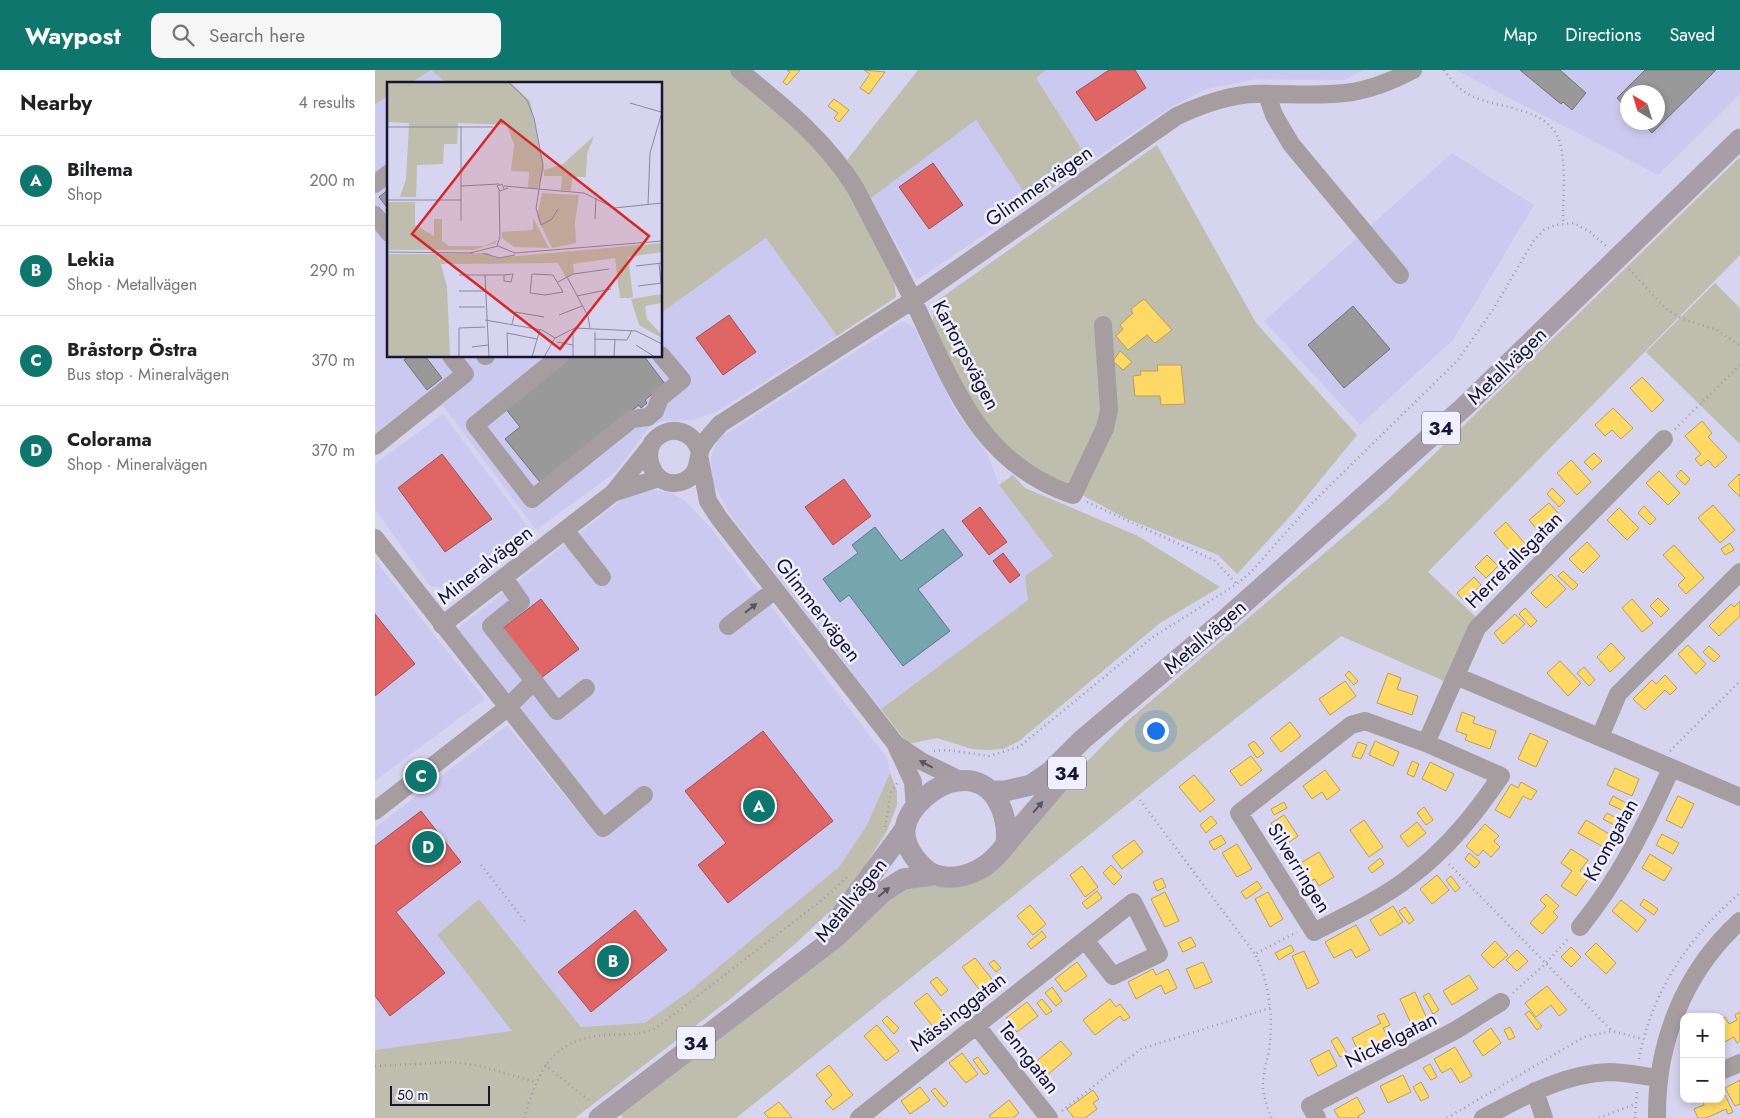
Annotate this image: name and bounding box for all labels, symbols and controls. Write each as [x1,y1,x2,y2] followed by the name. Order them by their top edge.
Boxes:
[151,13,501,58] search box
[25,18,121,53] text: Waypost
[169,21,197,49] icon: search
[209,22,305,49] text: Search here
[1504,22,1537,48] text: Map
[1565,22,1641,48] text: Directions
[1669,22,1715,48] text: Saved
[387,82,663,358] inset map
[1620,85,1665,130] north arrow
[20,88,92,118] text: Nearby
[299,91,355,114] text: 4 results
[979,138,1099,234] street label: Glimmervägen
[67,156,133,183] text: Biltema
[30,169,42,192] text: A
[309,169,355,192] text: 200 m
[67,183,102,206] text: Shop
[67,246,114,273] text: Lekia
[31,259,41,282] text: B
[310,259,355,282] text: 290 m
[67,273,197,296] text: Shop · Metallvägen
[925,295,1007,415] street label: Kartorpsvägen
[1461,321,1553,411] street label: Metallvägen
[67,336,197,363] text: Bråstorp Östra
[30,349,42,372] text: C
[311,349,355,372] text: 370 m
[67,363,229,386] text: Bus stop · Mineralvägen
[1422,412,1460,444] road number: 34
[67,426,152,453] text: Colorama
[30,439,42,462] text: D
[311,439,355,462] text: 370 m
[67,453,208,476] text: Shop · Mineralvägen
[1459,505,1569,615] street label: Herrefallsgatan
[431,518,539,612] street label: Mineralvägen
[768,552,868,668] street label: Glimmervägen
[1157,593,1253,681] street label: Metallvägen
[744,603,758,613] one-way arrow
[1143,718,1169,744] your location
[1048,756,1086,790] road number: 34
[405,757,437,795] pin: C
[919,760,934,768] one-way arrow
[743,787,775,825] pin: A
[1576,793,1646,887] street label: Kromgatan
[1032,801,1043,814] one-way arrow
[1260,817,1338,919] street label: Silverringen
[412,828,444,866] pin: D
[808,852,894,948] street label: Metallvägen
[877,887,890,898] one-way arrow
[597,942,629,980] pin: B
[904,965,1012,1059] street label: Mässinggatan
[1340,1004,1442,1076] street label: Nickelgatan
[1680,1013,1725,1103] map controls
[1680,1013,1725,1058] button: +
[992,1016,1066,1100] street label: Tenngatan
[677,1026,715,1060] road number: 34
[1680,1058,1725,1103] button: −
[390,1083,490,1106] scale bar
[397,1085,428,1105] text: 50 m

